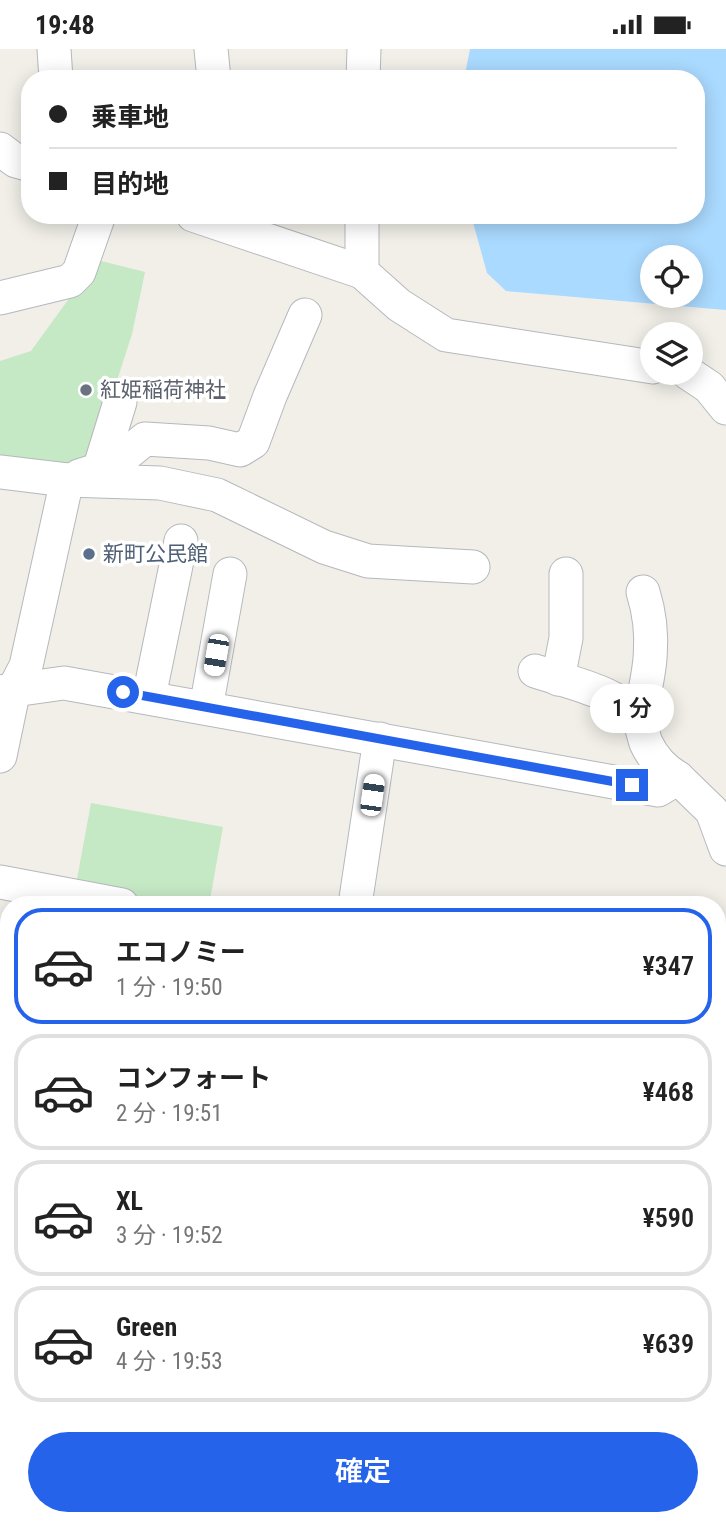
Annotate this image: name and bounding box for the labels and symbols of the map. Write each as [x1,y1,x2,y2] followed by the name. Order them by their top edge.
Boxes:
[100,378,226,402] place label: 紅姫稲荷神社
[78,382,94,398] marker: 紅姫稲荷神社
[103,542,208,566] place label: 新町公民館
[81,546,97,562] marker: 新町公民館
[203,632,230,678] car
[107,676,139,708] route start
[590,683,674,733] callout: 1 分
[616,769,648,801] route end
[359,773,386,817] car

